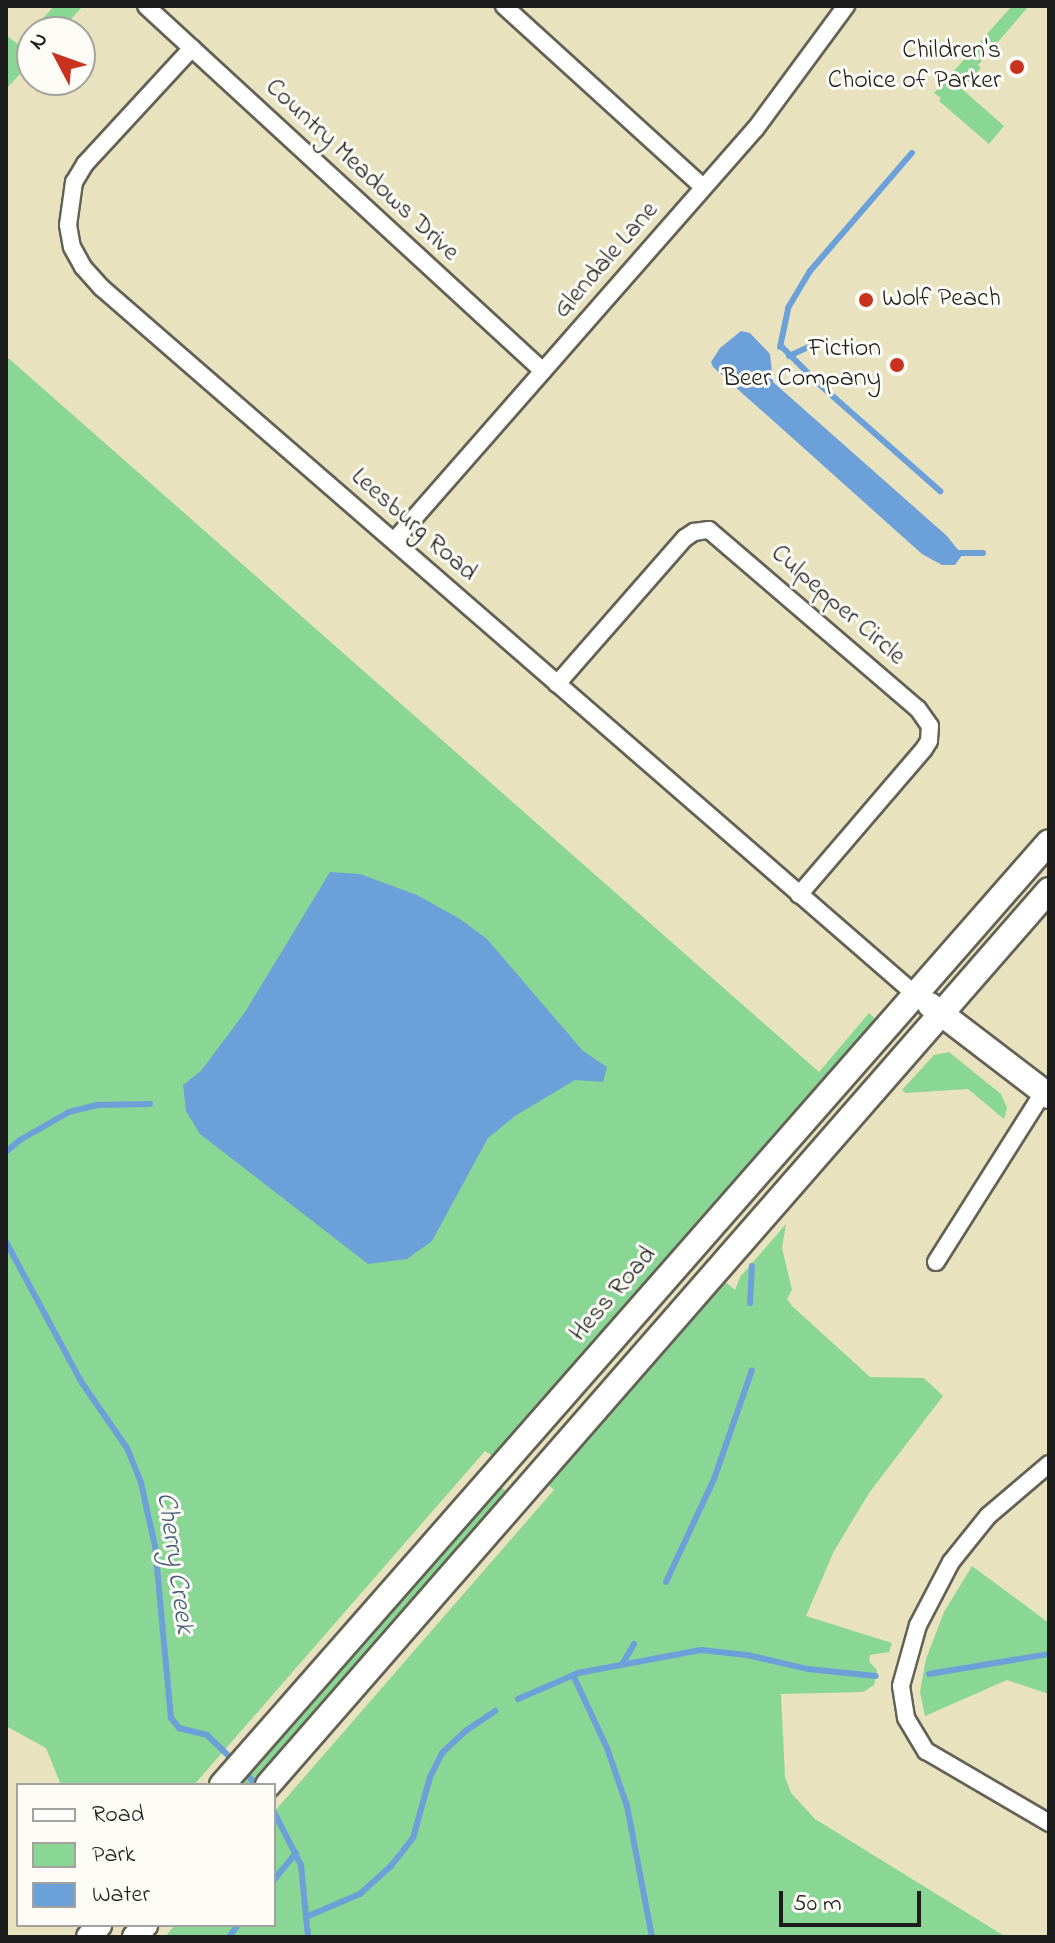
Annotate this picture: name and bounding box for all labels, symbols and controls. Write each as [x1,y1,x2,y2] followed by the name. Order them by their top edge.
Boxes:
[16,16,96,96] north arrow
[22,25,56,58] text: N
[828,36,1001,98] place label: Children's Choice of Parker
[1008,58,1026,76] marker: Children's Choice of Parker
[258,73,464,269] street label: Country Meadows Drive
[548,196,666,326] street label: Glendale Lane
[882,284,1001,316] place label: Wolf Peach
[857,291,875,309] marker: Wolf Peach
[722,334,881,396] place label: Fiction Beer Company
[888,356,906,374] marker: Fiction Beer Company
[343,463,483,589] street label: Leesburg Road
[763,539,911,673] street label: Culpepper Circle
[564,1241,664,1349] street label: Hess Road
[147,1490,201,1636] water label: Cherry Creek
[16,1783,276,1927] legend
[92,1798,144,1833] text: Road
[92,1838,135,1873] text: Park
[783,1875,925,1925] scale bar
[92,1878,150,1913] text: Water
[793,1887,842,1922] text: 50 m

